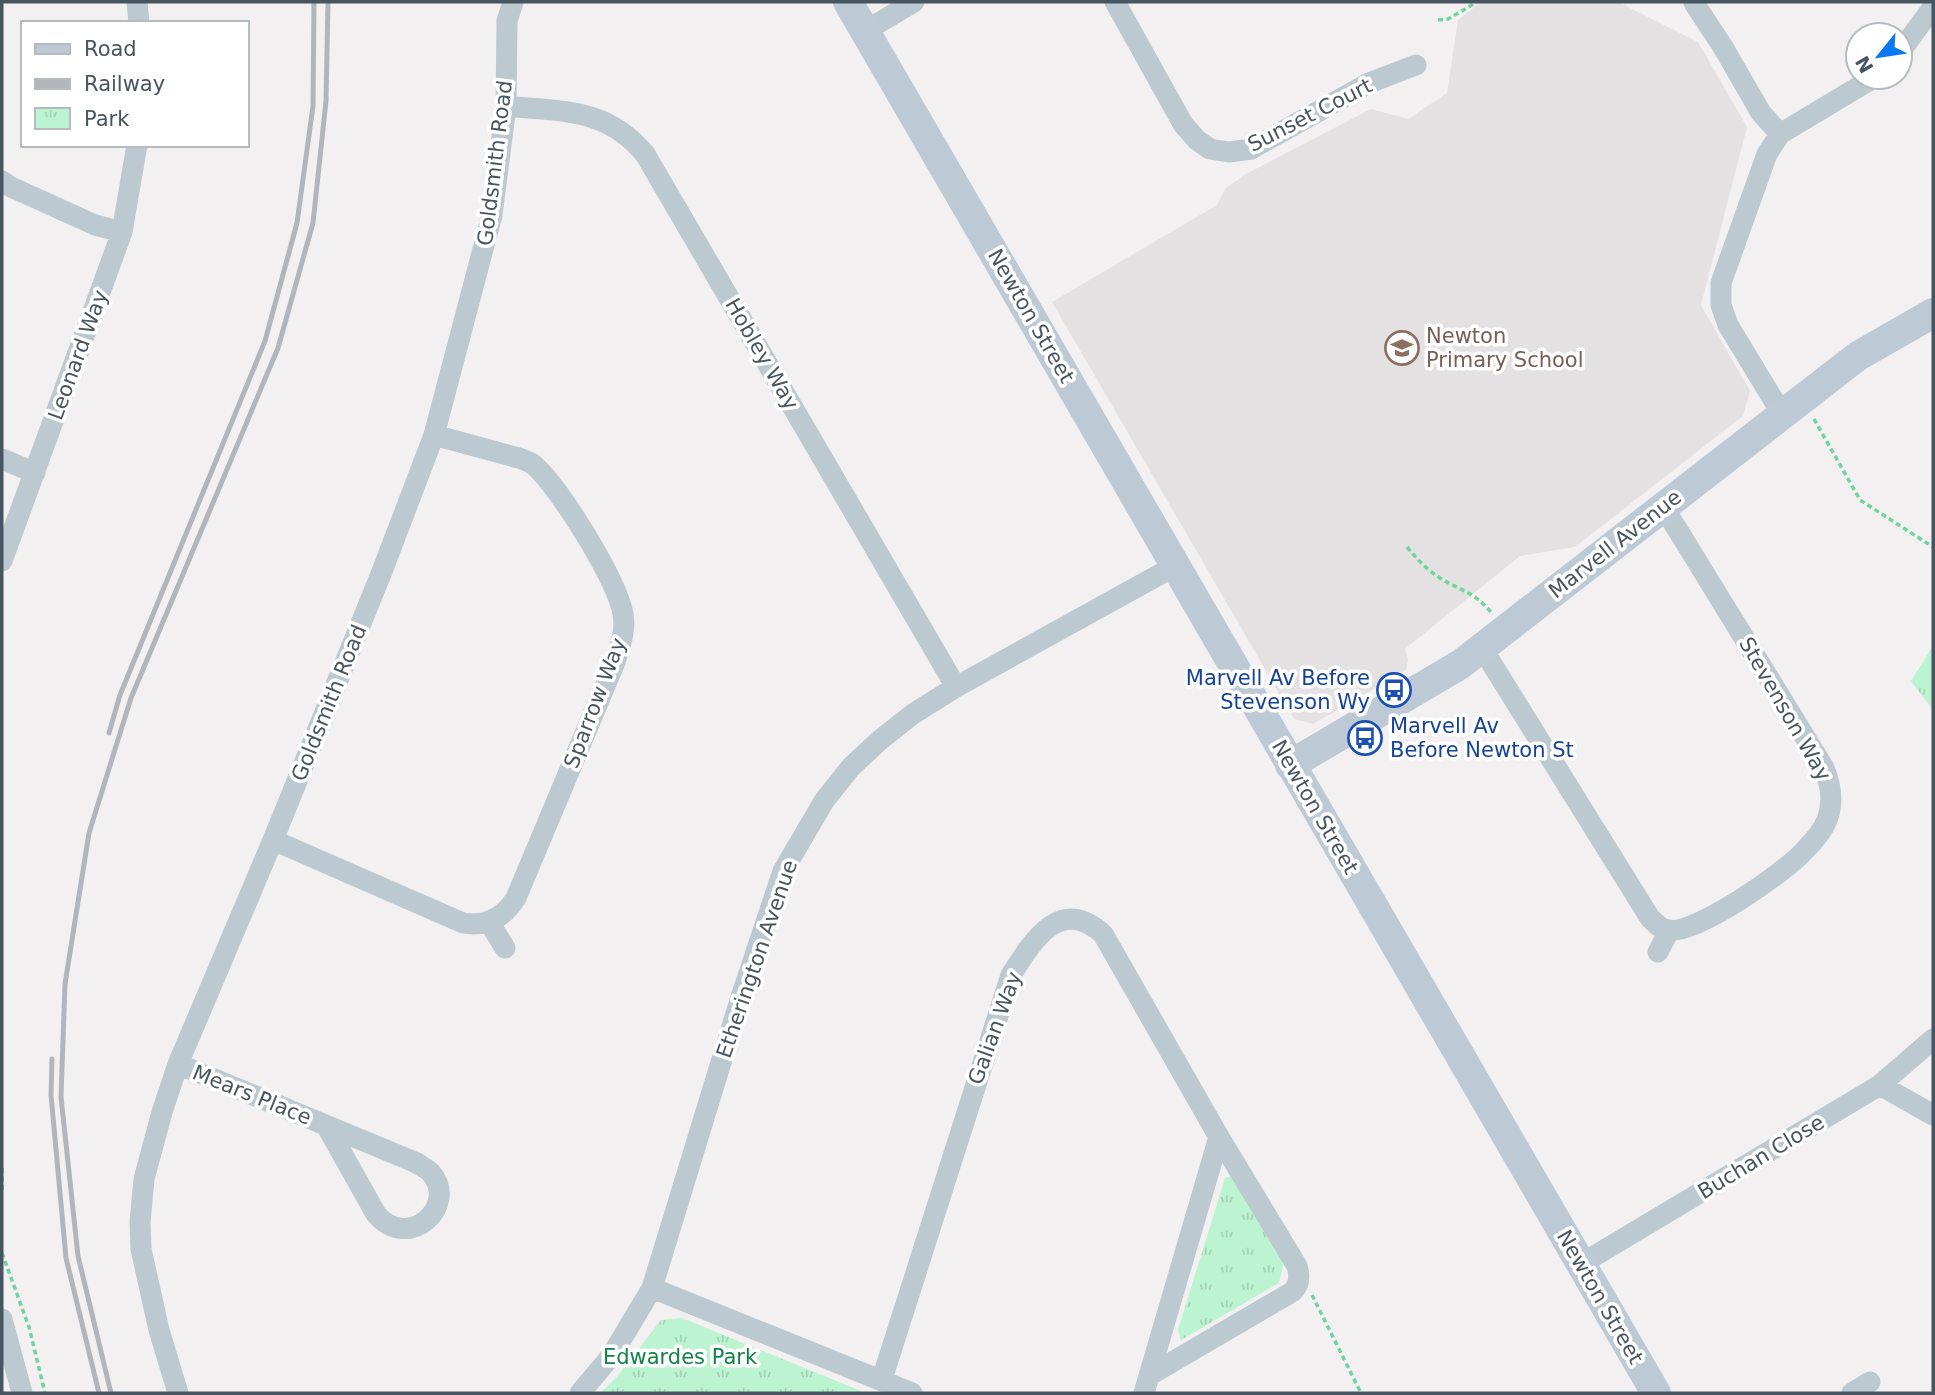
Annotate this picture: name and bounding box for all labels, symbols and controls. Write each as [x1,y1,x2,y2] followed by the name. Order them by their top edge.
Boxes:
[21,21,248,147] legend
[1844,21,1914,91] north arrow
[84,37,137,61] text: Road
[1851,52,1878,77] text: N
[84,72,165,96] text: Railway
[1244,73,1376,157] street label: Sunset Court
[473,79,517,247] street label: Goldsmith Road
[84,107,130,131] text: Park
[983,245,1079,387] street label: Newton Street
[43,287,113,423] street label: Leonard Way
[720,294,804,414] street label: Hobley Way
[1426,324,1584,372] place label: Newton Primary School
[1383,329,1421,367] school or university icon: Newton Primary School
[1544,485,1686,603] street label: Marvell Avenue
[287,621,371,785] street label: Goldsmith Road
[1734,633,1836,785] street label: Stevenson Way
[559,635,631,771] street label: Sparrow Way
[1186,666,1370,714] place label: Marvell Av Before Stevenson Wy
[1375,671,1413,709] bus stop icon: Marvell Av Before Stevenson Wy
[1390,714,1574,762] place label: Marvell Av Before Newton St
[1346,719,1384,757] bus stop icon: Marvell Av Before Newton St
[1267,736,1363,878] street label: Newton Street
[712,857,802,1061] street label: Etherington Avenue
[963,968,1027,1088] street label: Galian Way
[189,1060,315,1130] street label: Mears Place
[1694,1110,1828,1204] street label: Buchan Close
[1552,1226,1648,1368] street label: Newton Street
[603,1345,758,1369] park label: Edwardes Park

